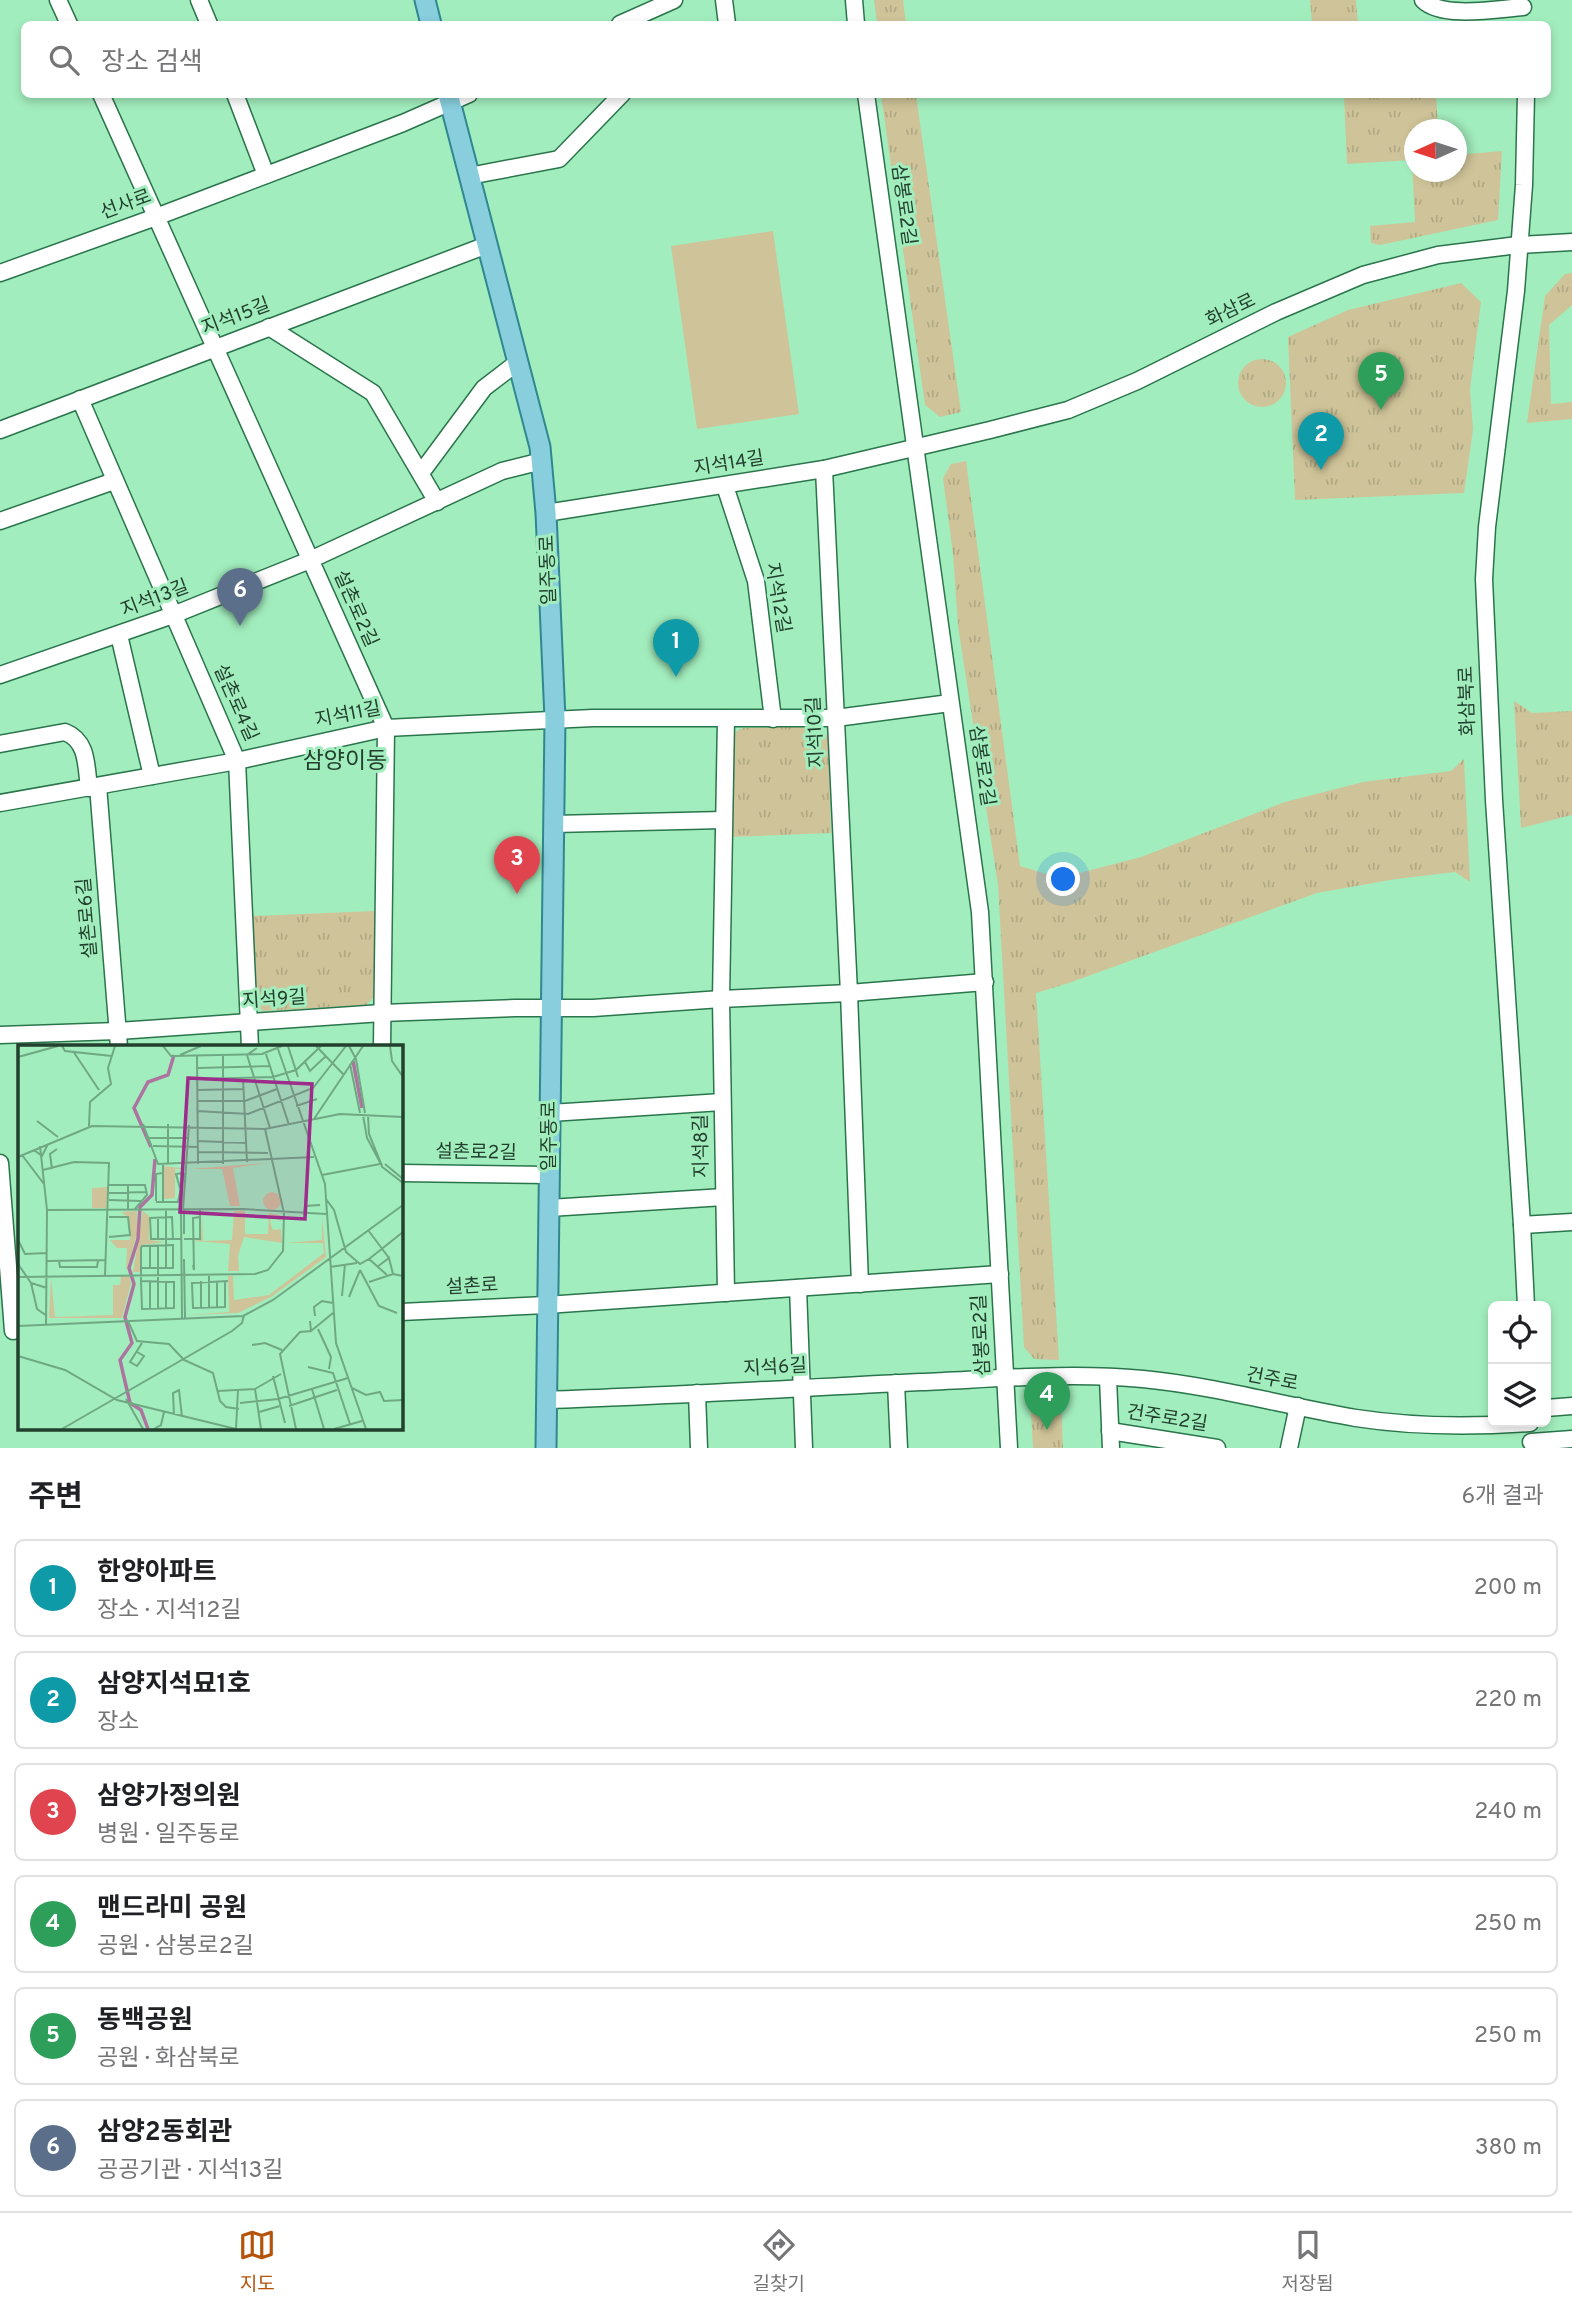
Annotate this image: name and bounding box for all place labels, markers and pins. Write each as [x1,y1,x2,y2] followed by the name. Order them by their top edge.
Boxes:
[1358,352,1404,410] pin: 5
[1298,412,1344,470] pin: 2
[217,568,263,626] pin: 6
[653,619,699,677] pin: 1
[494,836,540,894] pin: 3
[1024,1372,1070,1430] pin: 4

